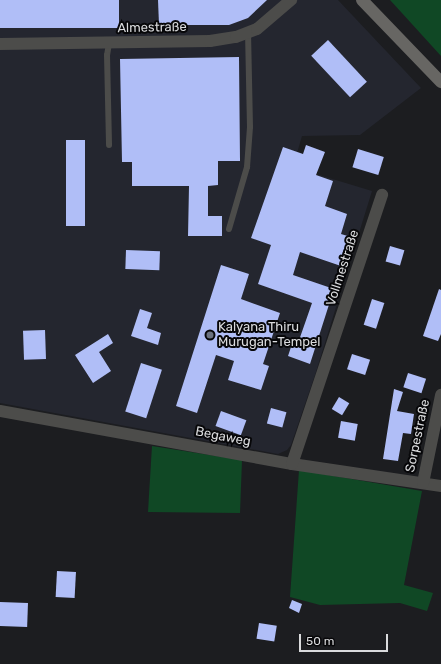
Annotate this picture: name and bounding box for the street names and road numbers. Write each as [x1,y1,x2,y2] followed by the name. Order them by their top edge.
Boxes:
[117,20,187,36] street label: Almestraße
[323,228,363,308] street label: Vollmestraße
[403,398,433,474] street label: Sorpestraße
[194,424,252,450] street label: Begaweg

